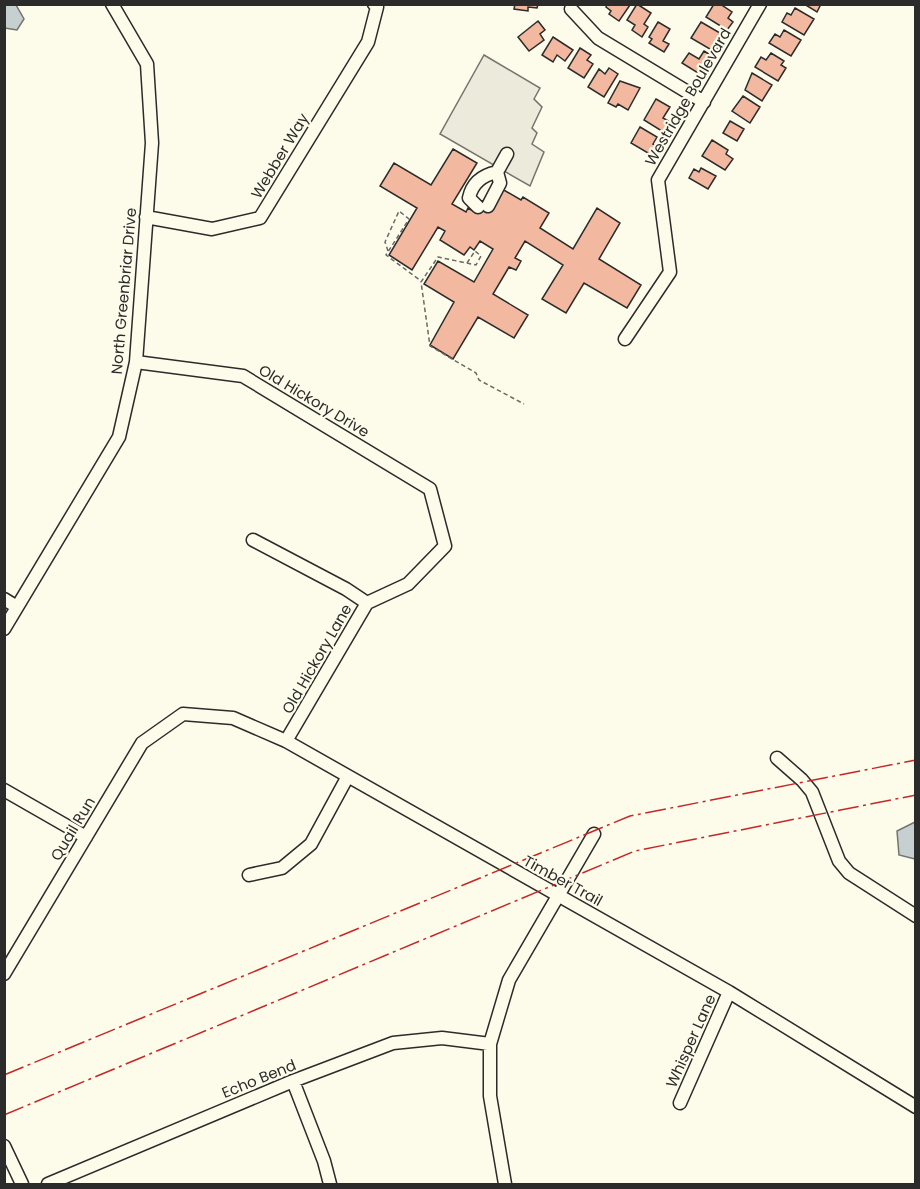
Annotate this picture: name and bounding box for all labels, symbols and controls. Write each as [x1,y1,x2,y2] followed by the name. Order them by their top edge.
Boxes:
[640,24,736,169] street label: Westridge Boulevard
[246,109,314,202] street label: Webber Way
[106,207,141,375] street label: North Greenbriar Drive
[255,359,374,442] street label: Old Hickory Drive
[277,600,357,718] street label: Old Hickory Lane
[45,793,100,865] street label: Quail Run
[520,850,607,911] street label: Timber Trail
[661,991,721,1091] street label: Whisper Lane
[219,1054,299,1103] street label: Echo Bend

